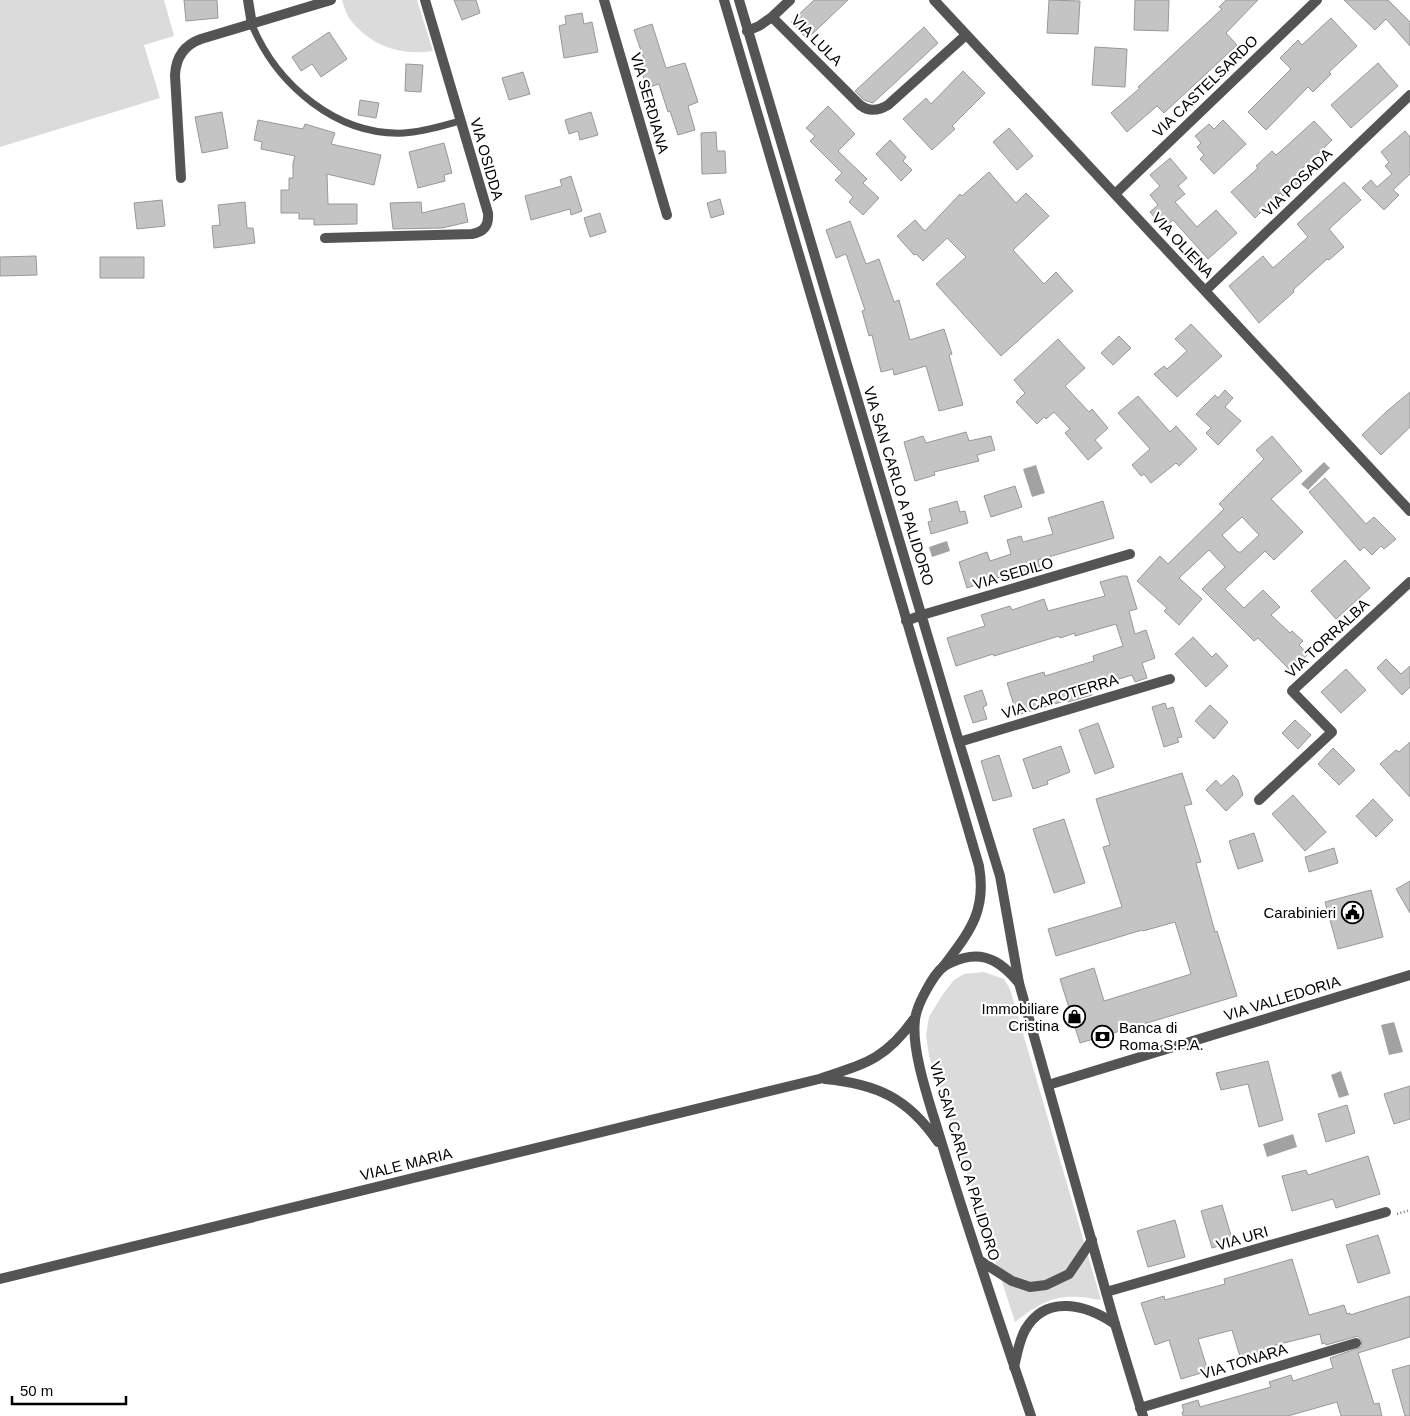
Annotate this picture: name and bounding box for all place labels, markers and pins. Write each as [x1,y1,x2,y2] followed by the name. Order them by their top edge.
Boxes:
[1340,900,1364,924] public building icon: Carabinieri
[1263,904,1336,921] place label: Carabinieri
[981,1000,1060,1034] place label: Immobiliare Cristina
[1063,1005,1087,1029] shop icon: Immobiliare Cristina
[1119,1019,1204,1053] place label: Banca di Roma S.P.A.
[1091,1024,1115,1048] bank icon: Banca di Roma S.P.A.

